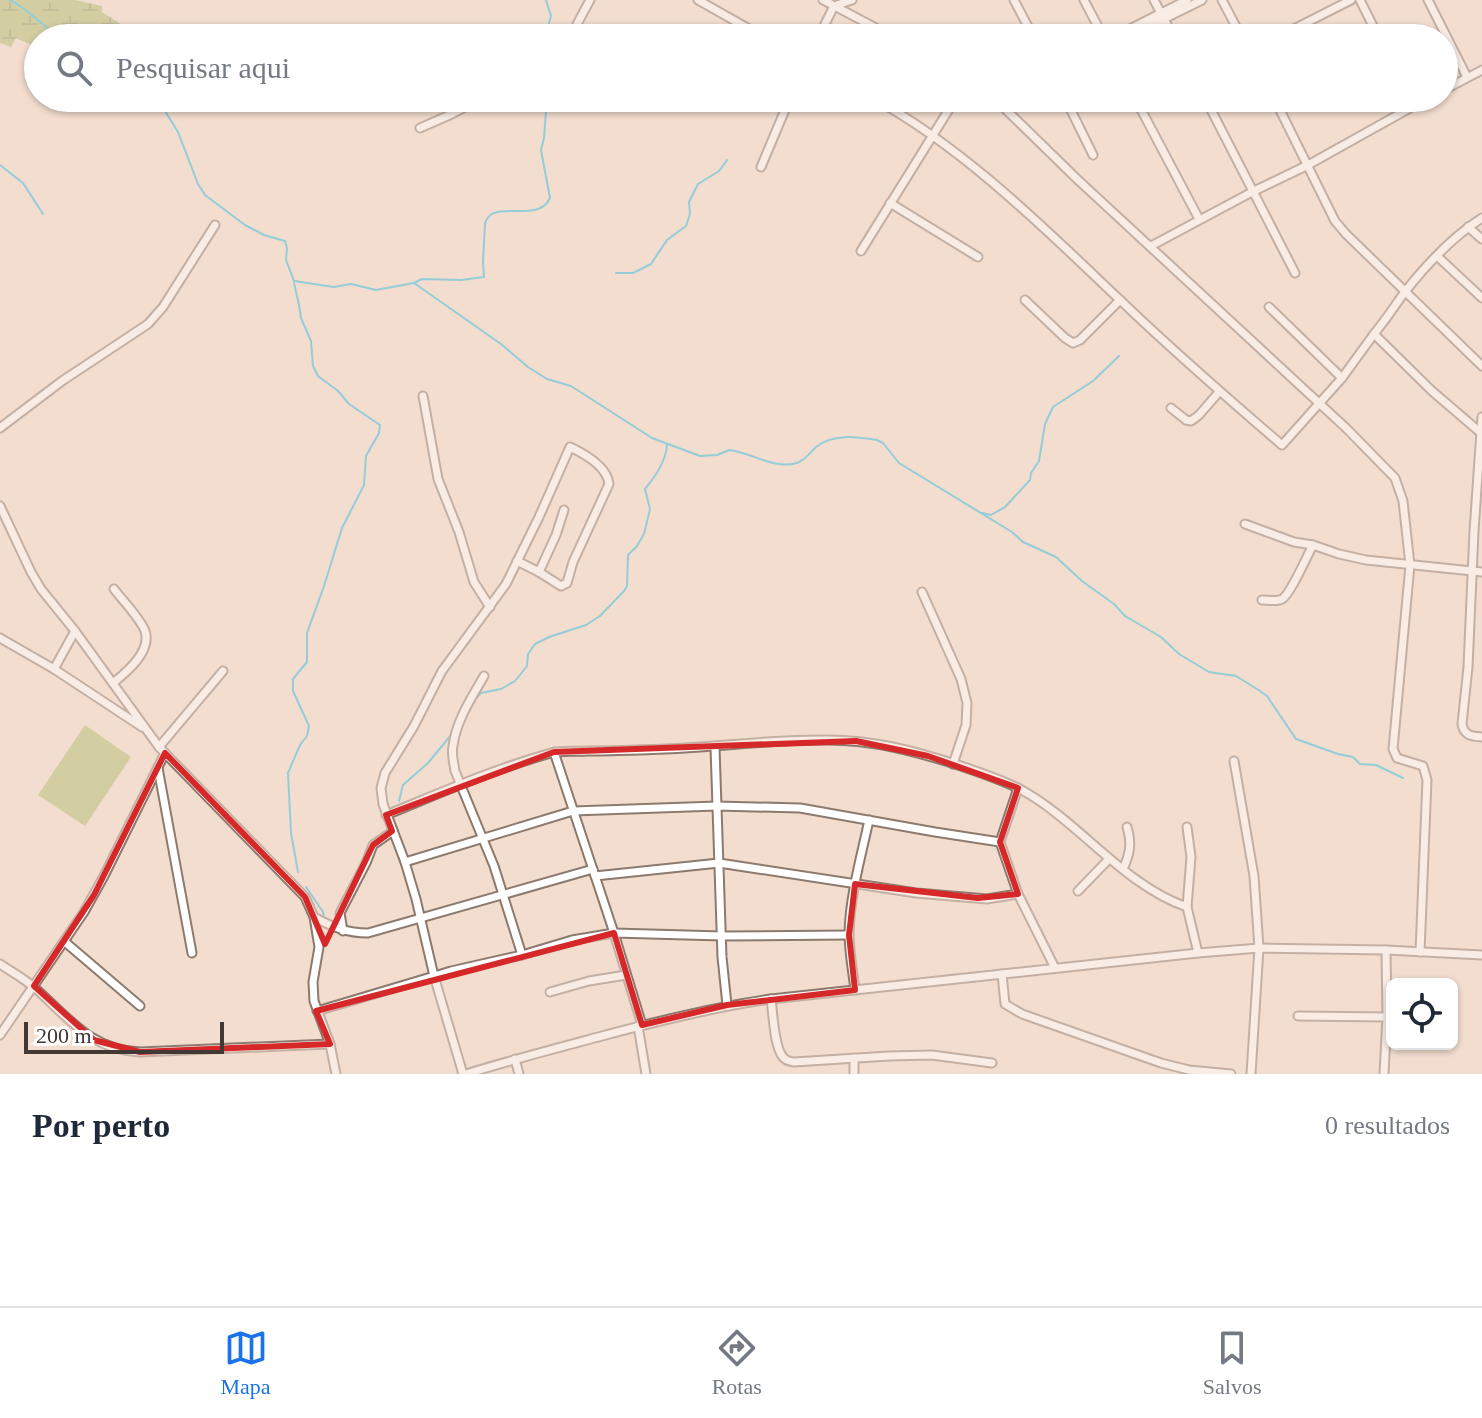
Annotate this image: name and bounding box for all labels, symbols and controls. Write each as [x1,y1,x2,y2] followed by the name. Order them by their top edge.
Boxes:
[24,24,1458,112] search box
[52,46,96,90] icon: search
[116,51,290,84] text: Pesquisar aqui
[1386,978,1458,1050] map controls
[1386,978,1458,1050] button: locate
[24,1018,224,1054] scale bar
[36,1023,92,1048] text: 200 m
[32,1107,170,1144] text: Por perto
[1325,1111,1450,1140] text: 0 resultados
[221,1326,271,1400] tab: Mapa
[712,1326,762,1400] tab: Rotas
[1203,1326,1261,1400] tab: Salvos

